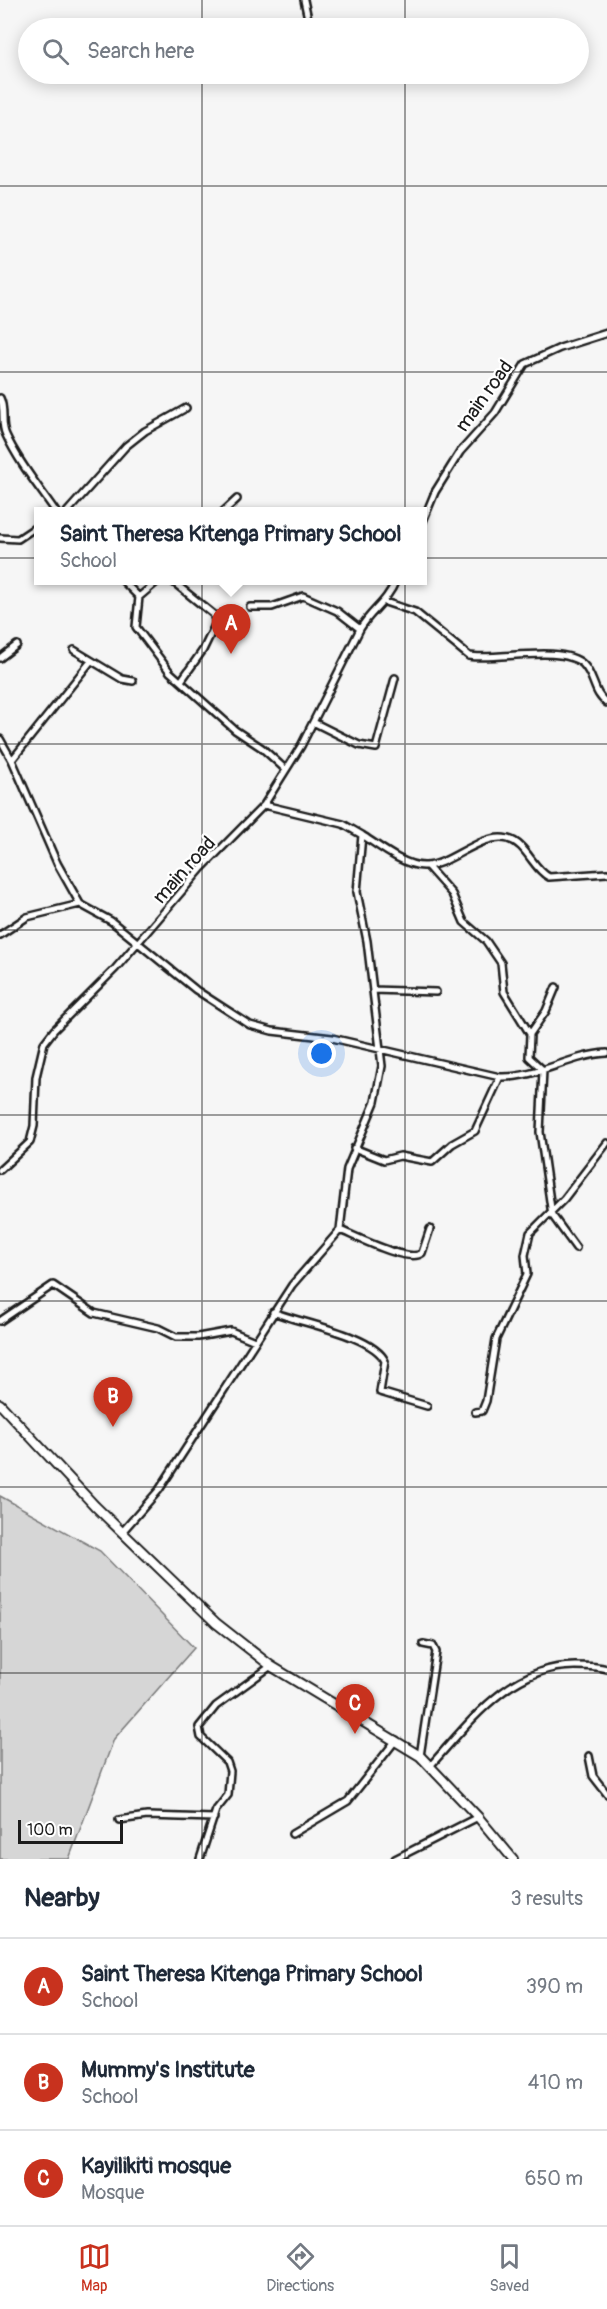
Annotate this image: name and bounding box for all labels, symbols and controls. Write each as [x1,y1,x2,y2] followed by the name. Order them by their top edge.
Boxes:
[18,18,589,84] search box
[39,35,72,68] icon: search
[87,37,194,65] text: Search here
[450,355,518,437] street label: main road
[34,507,427,585] popup
[60,520,402,548] text: Saint Theresa Kitenga Primary School
[60,548,117,573] text: School
[212,604,250,654] pin: A
[147,831,221,909] street label: main road
[307,1039,336,1068] your location
[94,1378,132,1427] pin: B
[336,1684,374,1734] pin: C
[18,1817,123,1844] scale bar
[27,1820,73,1840] text: 100 m
[24,1882,100,1914] text: Nearby
[511,1886,583,1911] text: 3 results
[81,1960,423,1988] text: Saint Theresa Kitenga Primary School
[37,1974,50,1999] text: A
[526,1974,583,1999] text: 390 m
[81,1988,138,2013] text: School
[81,2056,255,2084] text: Mummy's Institute
[38,2070,49,2095] text: B
[528,2070,583,2095] text: 410 m
[81,2084,138,2109] text: School
[81,2152,231,2180] text: Kayilikiti mosque
[37,2166,50,2191] text: C
[525,2166,583,2191] text: 650 m
[81,2180,144,2205] text: Mosque
[78,2240,111,2296] tab: Map
[266,2240,334,2296] tab: Directions
[490,2240,529,2296] tab: Saved

